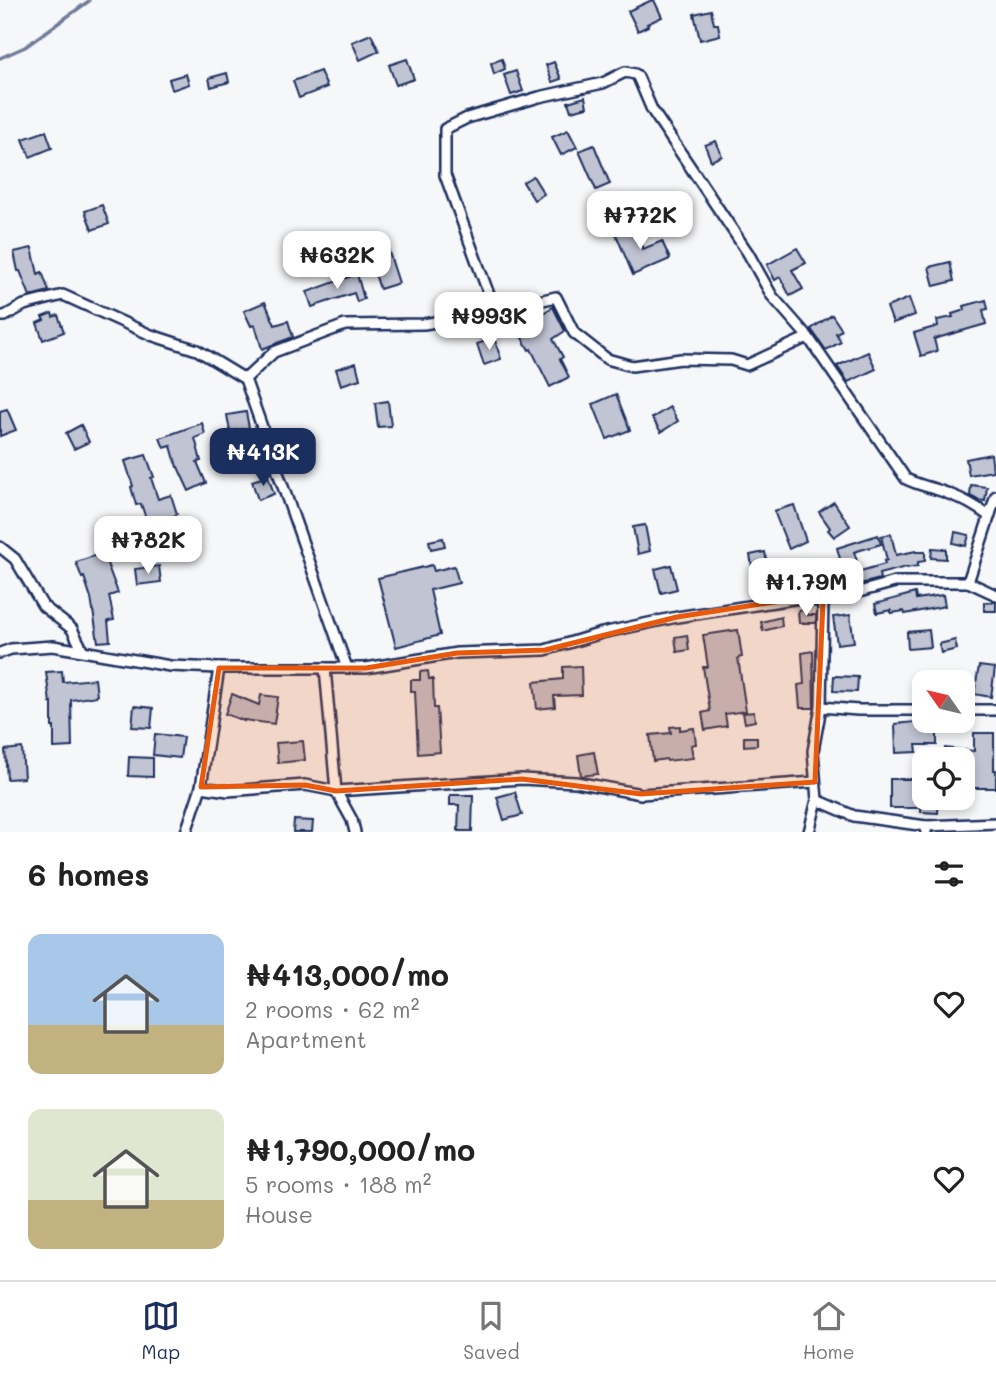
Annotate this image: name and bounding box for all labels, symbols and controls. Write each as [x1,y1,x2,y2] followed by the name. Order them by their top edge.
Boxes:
[591,191,689,251] pin: ₦772K
[603,199,677,229] text: ₦772K
[288,232,386,291] pin: ₦632K
[299,239,375,269] text: ₦632K
[440,292,538,352] pin: ₦993K
[450,300,528,330] text: ₦993K
[214,428,312,488] pin: ₦413K
[226,436,300,466] text: ₦413K
[99,516,197,576] pin: ₦782K
[110,524,186,554] text: ₦782K
[749,558,863,618] pin: ₦1.79M
[764,566,848,596] text: ₦1.79M
[912,670,975,733] north arrow
[912,670,975,810] map controls
[912,747,975,810] button: locate
[28,854,149,894] text: 6 homes
[930,855,968,893] icon: filters
[245,954,449,994] text: ₦413,000/mo
[84,962,168,1046] icon: home
[930,985,968,1023] icon: heart
[245,994,419,1024] text: 2 rooms · 62 m²
[245,1024,367,1054] text: Apartment
[245,1129,475,1169] text: ₦1,790,000/mo
[84,1137,168,1221] icon: home
[930,1160,968,1198] icon: heart
[245,1169,431,1199] text: 5 rooms · 188 m²
[245,1199,313,1229] text: House
[142,1297,180,1364] tab: Map
[463,1297,520,1364] tab: Saved
[803,1297,854,1364] tab: Home

